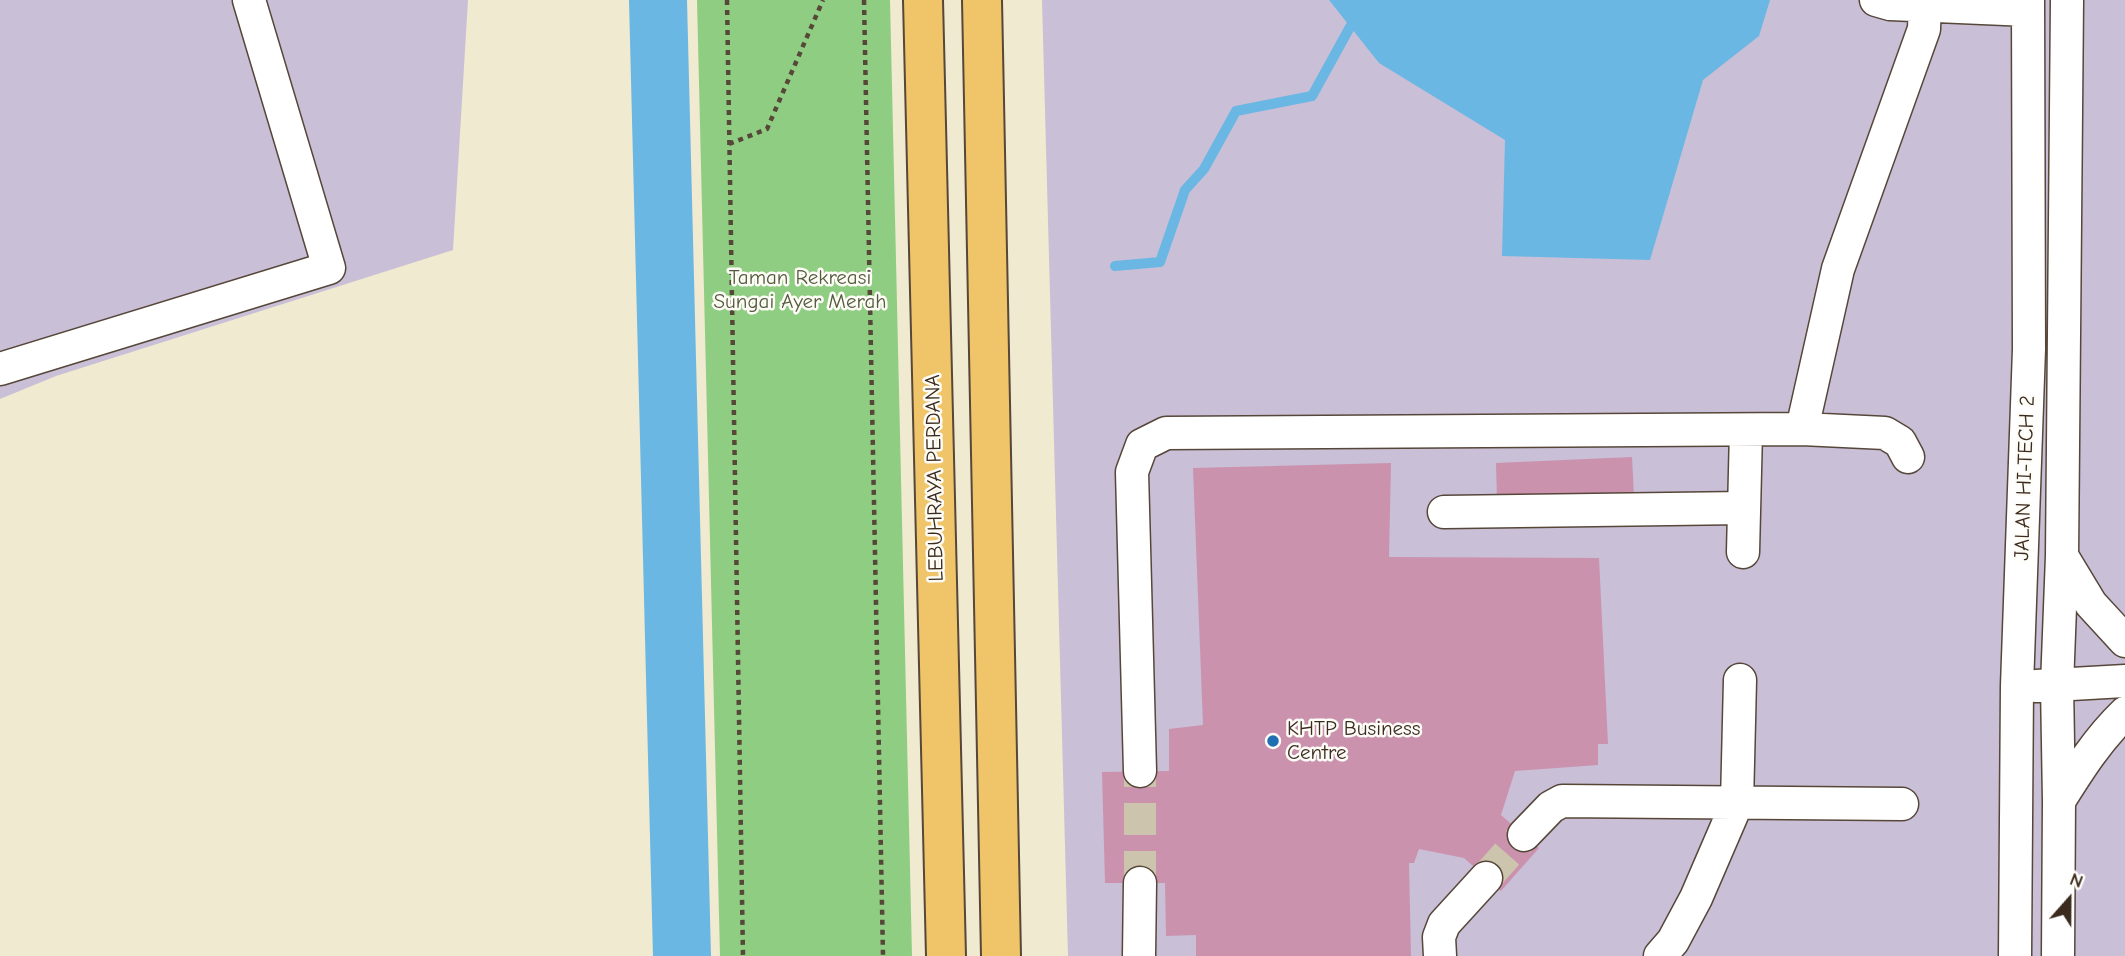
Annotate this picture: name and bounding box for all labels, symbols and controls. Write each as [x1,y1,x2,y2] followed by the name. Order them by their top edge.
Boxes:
[714,265,886,315] park label: Taman Rekreasi Sungai Ayer Merah
[921,374,949,582] street label: LEBUHRAYA PERDANA
[2010,395,2040,561] street label: JALAN HI-TECH 2
[1287,716,1421,766] place label: KHTP Business Centre
[1265,733,1281,749] marker: KHTP Business Centre
[2034,865,2104,935] north arrow
[2067,868,2086,893] text: N

